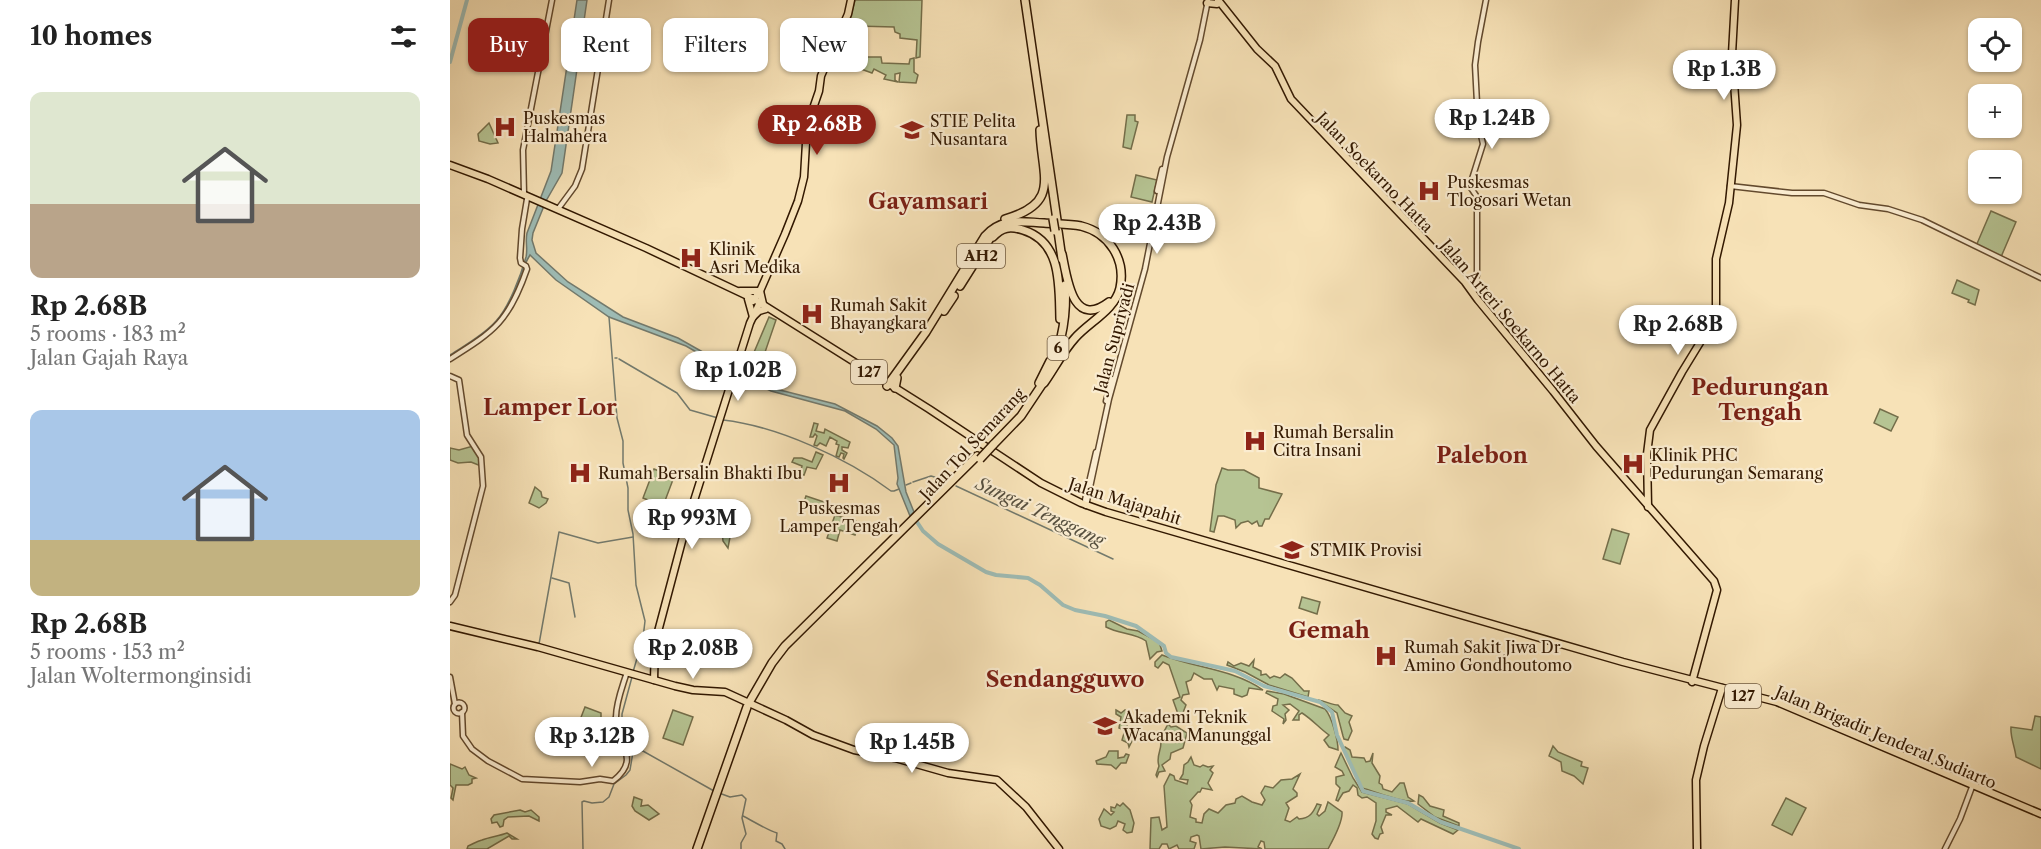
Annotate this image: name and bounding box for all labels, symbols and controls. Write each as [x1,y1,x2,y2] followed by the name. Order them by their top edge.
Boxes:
[468,18,549,72] chip: Buy
[561,18,651,72] chip: Rent
[663,18,768,72] chip: Filters
[780,18,868,72] chip: New
[1968,18,2022,204] map controls
[1968,18,2022,72] button: locate
[30,20,152,52] text: 10 homes
[387,20,420,53] icon: filters
[1669,50,1779,101] pin: Rp 1.3B
[1687,57,1761,81] text: Rp 1.3B
[1968,84,2022,138] button: +
[1430,99,1554,150] pin: Rp 1.24B
[755,105,879,156] pin: Rp 2.68B
[1310,105,1438,237] street label: Jalan Soekarno Hatta
[1449,106,1535,130] text: Rp 1.24B
[523,108,608,146] place label: Puskesmas Halmahera
[930,111,1016,149] place label: STIE Pelita Nusantara
[772,112,862,136] text: Rp 2.68B
[492,114,518,140] hospital icon: Puskesmas Halmahera
[899,117,925,143] school or university icon: STIE Pelita Nusantara
[171,131,279,239] icon: home
[1968,150,2022,204] button: −
[1447,172,1572,210] place label: Puskesmas Tlogosari Wetan
[1416,178,1442,204] hospital icon: Puskesmas Tlogosari Wetan
[868,188,988,215] district label: Gayamsari
[1095,204,1219,255] pin: Rp 2.43B
[1112,211,1202,235] text: Rp 2.43B
[1435,233,1586,408] street label: Jalan Arteri Soekarno Hatta
[708,239,801,277] place label: Klinik Asri Medika
[957,244,1005,268] road number: AH2
[678,245,704,271] hospital icon: Klinik Asri Medika
[1089,280,1138,398] street label: Jalan Supriyadi
[30,290,147,322] text: Rp 2.68B
[830,295,928,333] place label: Rumah Sakit Bhayangkara
[799,301,825,327] hospital icon: Rumah Sakit Bhayangkara
[1616,305,1740,356] pin: Rp 2.68B
[1633,312,1723,336] text: Rp 2.68B
[30,322,186,346] text: 5 rooms · 183 m²
[1048,336,1068,360] road number: 6
[30,346,188,370] text: Jalan Gajah Raya
[676,351,800,402] pin: Rp 1.02B
[694,358,782,382] text: Rp 1.02B
[851,360,887,384] road number: 127
[1691,374,1829,426] district label: Pedurungan Tengah
[913,384,1029,506] street label: Jalan Tol Semarang
[483,394,617,421] district label: Lamper Lor
[1273,422,1394,460] place label: Rumah Bersalin Citra Insani
[1242,428,1268,454] hospital icon: Rumah Bersalin Citra Insani
[1436,442,1528,469] district label: Palebon
[1651,445,1823,483] place label: Klinik PHC Pedurungan Semarang
[171,449,279,557] icon: home
[1620,451,1646,477] hospital icon: Klinik PHC Pedurungan Semarang
[567,460,593,486] hospital icon: Rumah Bersalin Bhakti Ibu
[598,463,803,483] place label: Rumah Bersalin Bhakti Ibu
[826,470,852,496] hospital icon: Puskesmas Lamper Tengah
[971,472,1110,552] water label: Sungai Tenggang
[1063,472,1184,529] street label: Jalan Majapahit
[779,498,899,536] place label: Puskesmas Lamper Tengah
[637,499,747,550] pin: Rp 993M
[647,506,737,530] text: Rp 993M
[1279,537,1305,563] school or university icon: STMIK Provisi
[1310,540,1422,560] place label: STMIK Provisi
[30,608,147,640] text: Rp 2.68B
[1288,617,1370,644] district label: Gemah
[631,629,755,680] pin: Rp 2.08B
[648,636,738,660] text: Rp 2.08B
[1403,637,1572,675] place label: Rumah Sakit Jiwa Dr Amino Gondhoutomo
[30,640,185,664] text: 5 rooms · 153 m²
[1373,643,1399,669] hospital icon: Rumah Sakit Jiwa Dr Amino Gondhoutomo
[30,664,252,688] text: Jalan Woltermonginsidi
[985,666,1145,693] district label: Sendangguwo
[1770,680,2000,793] street label: Jalan Brigadir Jenderal Sudiarto
[1725,684,1761,708] road number: 127
[1122,707,1271,745] place label: Akademi Teknik Wacana Manunggal
[1092,713,1118,739] school or university icon: Akademi Teknik Wacana Manunggal
[530,717,654,768] pin: Rp 3.12B
[850,723,974,774] pin: Rp 1.45B
[549,724,635,748] text: Rp 3.12B
[869,730,955,754] text: Rp 1.45B

